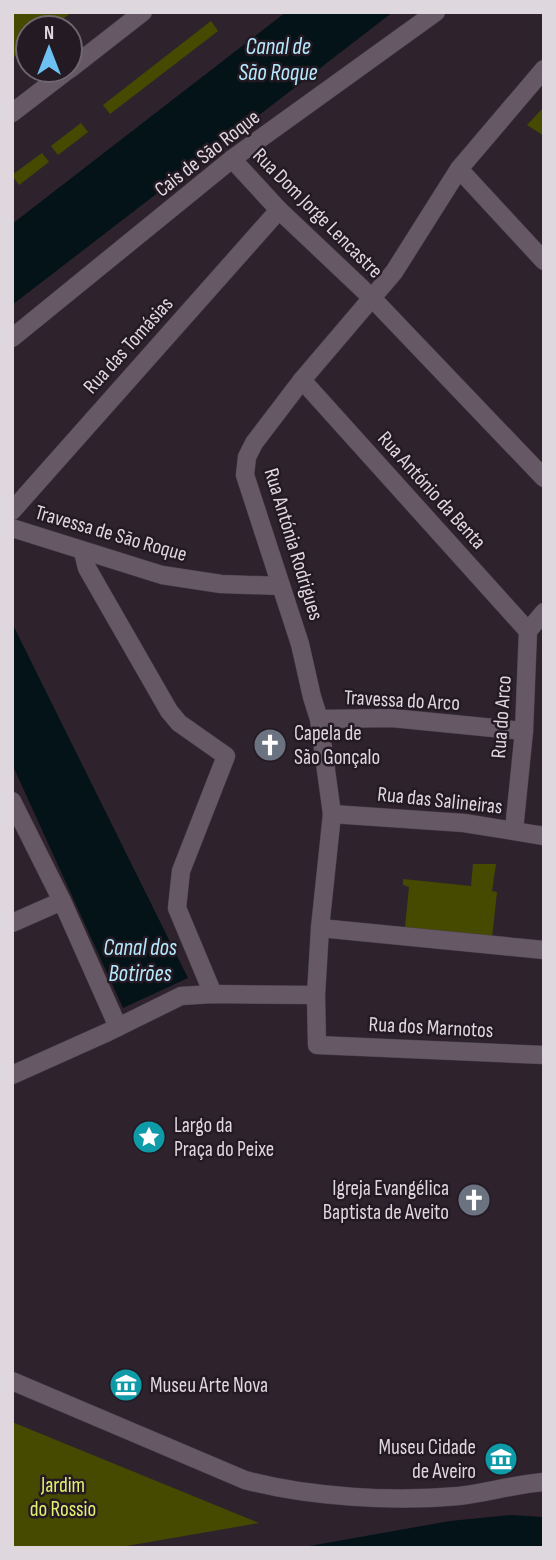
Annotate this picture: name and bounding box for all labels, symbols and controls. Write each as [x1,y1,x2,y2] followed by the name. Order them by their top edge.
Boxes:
[14,14,84,84] north arrow
[44,22,54,45] text: N
[238,33,318,87] water label: Canal de São Roque
[150,105,265,202] street label: Cais de São Roque
[247,143,388,284] street label: Rua Dom Jorge Lencastre
[78,292,179,399] street label: Rua das Tomásias
[372,426,491,554] street label: Rua António da Benta
[259,465,329,623] street label: Rua Antónia Rodrigues
[32,500,190,567] street label: Travessa de São Roque
[486,675,517,759] street label: Rua do Arco
[343,685,461,716] street label: Travessa do Arco
[294,721,380,770] place label: Capela de São Gonçalo
[251,726,289,764] church icon: Capela de São Gonçalo
[376,782,504,819] street label: Rua das Salineiras
[103,934,177,988] water label: Canal dos Botirões
[368,1012,494,1043] street label: Rua dos Marnotos
[174,1113,274,1162] place label: Largo da Praça do Peixe
[130,1118,168,1156] place icon: Largo da Praça do Peixe
[323,1176,449,1225] place label: Igreja Evangélica Baptista de Aveito
[455,1181,493,1219] church icon: Igreja Evangélica Baptista de Aveito
[107,1366,145,1404] museum icon: Museu Arte Nova
[150,1373,268,1398] place label: Museu Arte Nova
[379,1435,476,1484] place label: Museu Cidade de Aveiro
[482,1440,520,1478] museum icon: Museu Cidade de Aveiro
[30,1473,96,1522] park label: Jardim do Rossio

